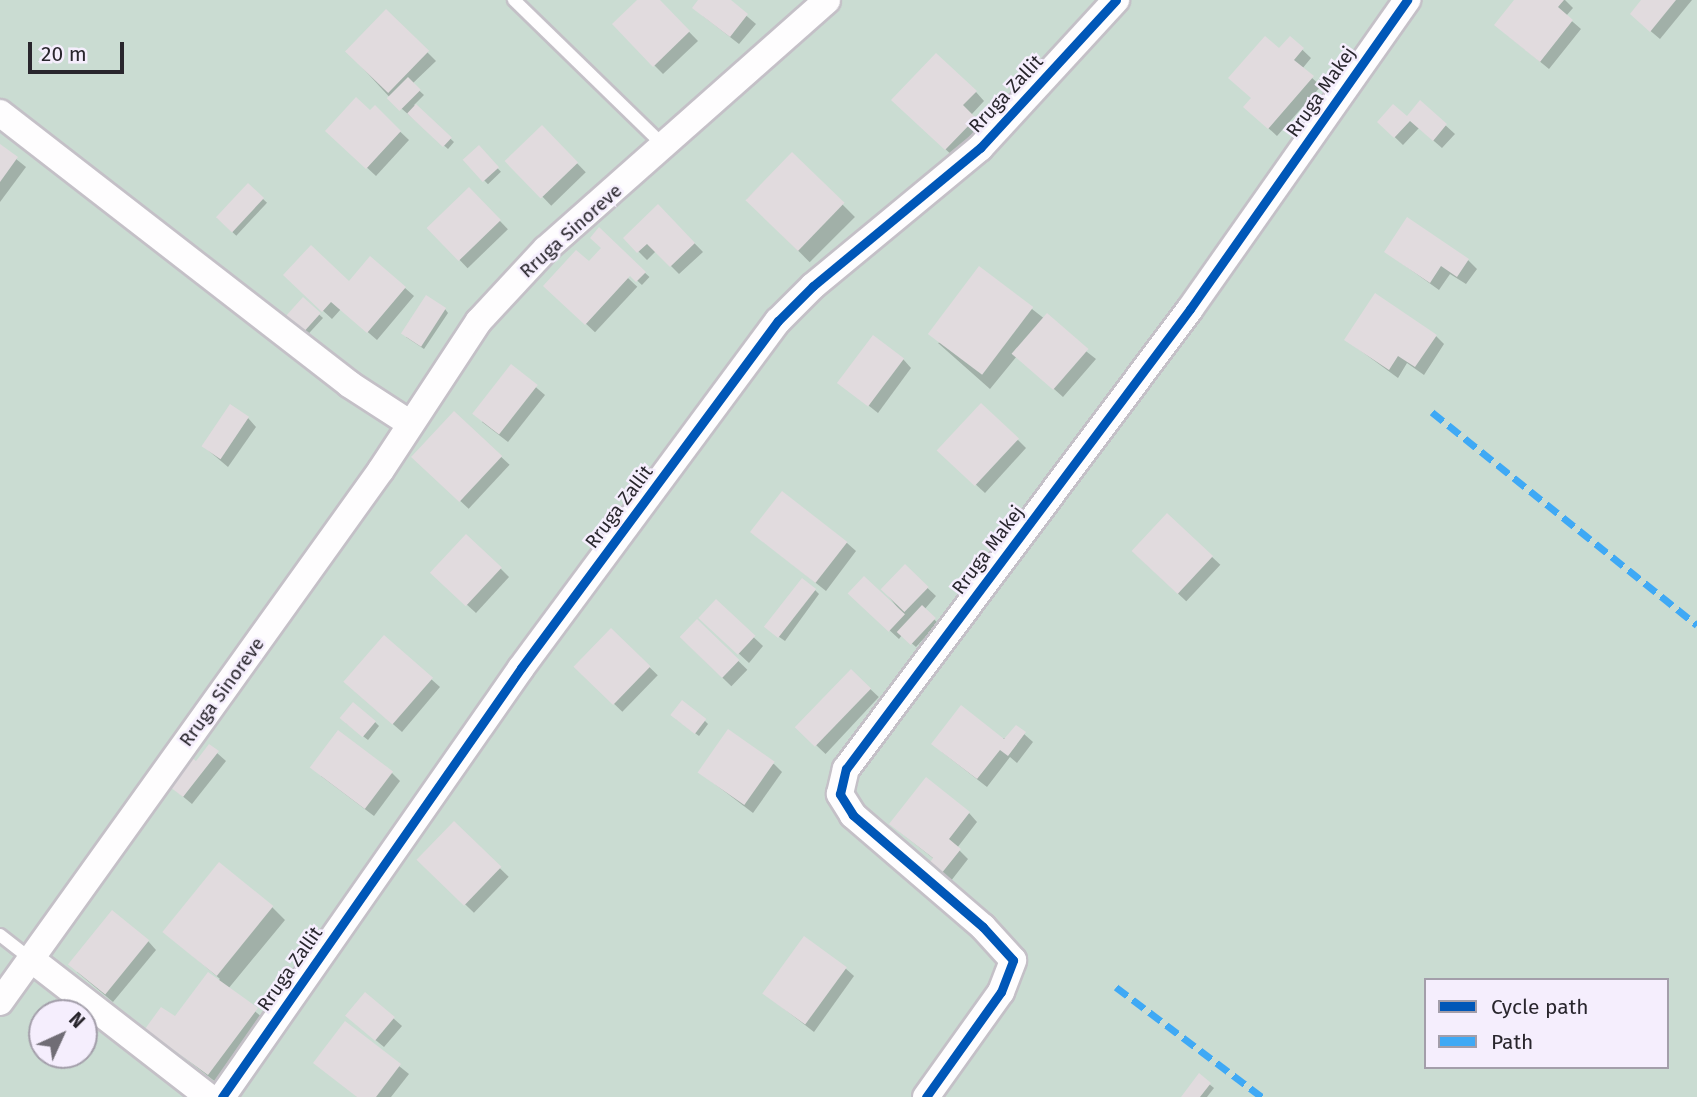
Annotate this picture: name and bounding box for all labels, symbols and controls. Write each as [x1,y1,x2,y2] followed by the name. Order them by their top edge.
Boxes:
[32,28,128,72] scale bar
[41,41,87,67] text: 20 m
[1282,42,1360,142] street label: Rruga Makej
[964,50,1048,138] street label: Rruga Zallit
[515,179,627,283] street label: Rruga Sinoreve
[580,461,658,553] street label: Rruga Zallit
[947,501,1029,599] street label: Rruga Makej
[175,633,269,751] street label: Rruga Sinoreve
[253,922,327,1016] street label: Rruga Zallit
[1424,978,1669,1069] legend
[1491,994,1589,1020] text: Cycle path
[28,999,98,1069] north arrow
[64,1008,89,1033] text: N
[1491,1029,1533,1055] text: Path

